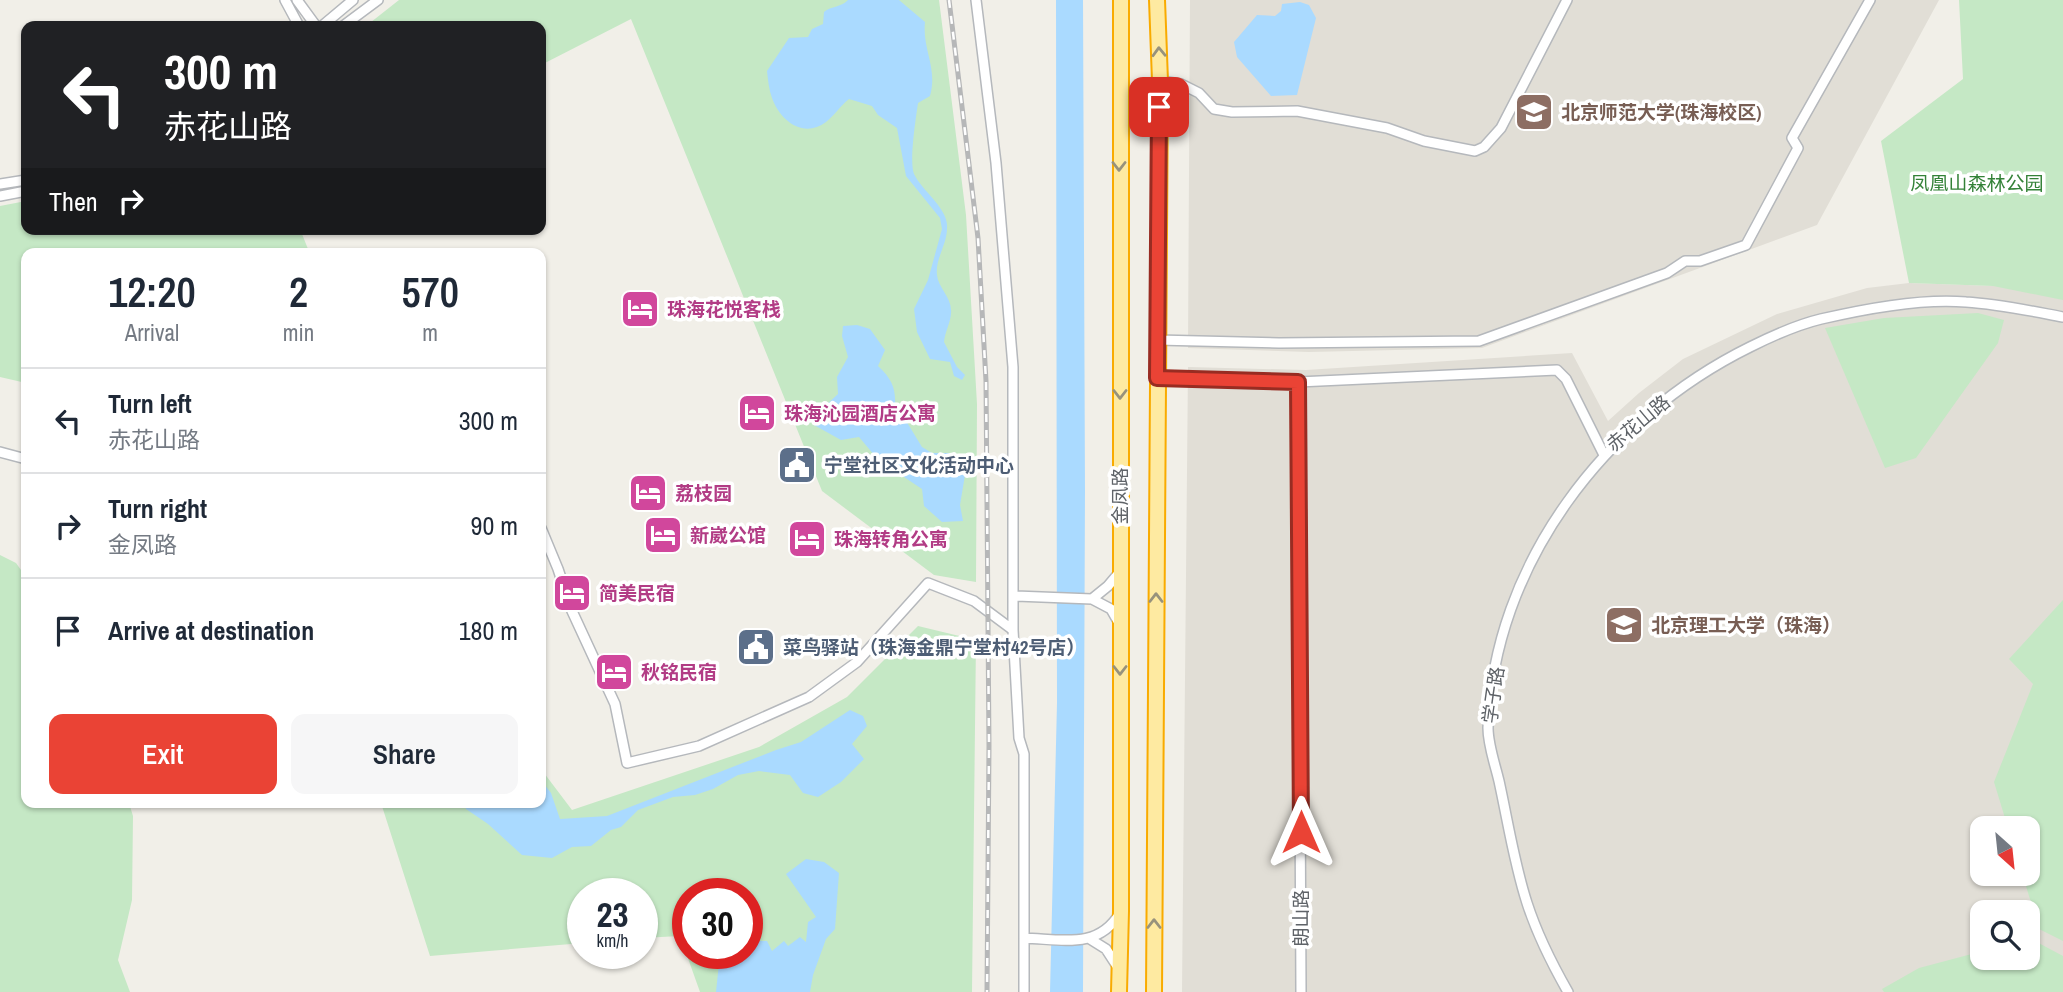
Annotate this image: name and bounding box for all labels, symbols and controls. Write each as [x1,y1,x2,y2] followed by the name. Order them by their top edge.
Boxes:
[164,38,278,104] text: 300 m
[1151,47,1166,58] one-way arrow
[49,49,140,140] icon: left
[1129,77,1189,137] pin
[1140,88,1178,126] icon: arrive
[1513,91,1555,133] school or university icon: 北京师范大学(珠海校区)
[1561,99,1761,125] place label: 北京师范大学(珠海校区)
[164,105,292,148] text: 赤花山路
[1112,161,1127,172] one-way arrow
[1910,170,2044,196] park label: 凤凰山森林公园
[112,182,150,220] icon: right
[49,184,98,219] text: Then
[108,264,196,320] text: 12:20
[289,264,308,320] text: 2
[401,264,459,320] text: 570
[619,288,661,330] hotel icon: 珠海花悦客栈
[667,296,781,322] place label: 珠海花悦客栈
[125,317,179,348] text: Arrival
[283,317,314,348] text: min
[422,317,438,348] text: m
[108,386,192,421] text: Turn left
[1112,389,1128,399] one-way arrow
[1601,389,1675,457] street label: 赤花山路
[736,392,778,434] hotel icon: 珠海沁园酒店公寓
[784,400,936,426] place label: 珠海沁园酒店公寓
[49,402,87,440] icon: left
[459,403,518,438] text: 300 m
[108,424,200,455] text: 赤花山路
[776,444,818,486] public building icon: 宁堂社区文化活动中心
[824,452,1014,478] place label: 宁堂社区文化活动中心
[1107,467,1133,525] street label: 金凤路
[627,472,669,514] hotel icon: 荔枝园
[675,480,732,506] place label: 荔枝园
[108,491,207,526] text: Turn right
[49,507,87,545] icon: right
[471,508,518,543] text: 90 m
[642,514,684,556] hotel icon: 新崴公馆
[786,518,828,560] hotel icon: 珠海转角公寓
[690,522,766,548] place label: 新崴公馆
[834,526,948,552] place label: 珠海转角公寓
[108,529,177,560] text: 金凤路
[551,572,593,614] hotel icon: 简美民宿
[599,580,675,606] place label: 简美民宿
[1148,593,1163,604] one-way arrow
[1603,604,1645,646] school or university icon: 北京理工大学（珠海）
[49,612,87,650] icon: arrive
[1651,612,1841,638] place label: 北京理工大学（珠海）
[108,613,314,648] text: Arrive at destination
[459,613,518,648] text: 180 m
[735,626,777,668] public building icon: 菜鸟驿站（珠海金鼎宁堂村42号店）
[783,634,1085,660] place label: 菜鸟驿站（珠海金鼎宁堂村42号店）
[593,651,635,693] hotel icon: 秋铭民宿
[641,659,717,685] place label: 秋铭民宿
[1112,665,1128,676] one-way arrow
[1476,665,1510,725] street label: 学子路
[49,714,277,794] button: Exit
[291,714,518,794] button: Share
[1264,795,1338,869] position arrow
[1970,816,2040,886] north arrow
[1970,816,2040,970] map controls
[672,878,763,969] speed limit sign: 30
[1288,889,1314,947] street label: 朗山路
[597,891,628,938] text: 23
[1970,900,2040,970] button: search
[1146,918,1162,929] one-way arrow
[597,928,629,953] text: km/h

